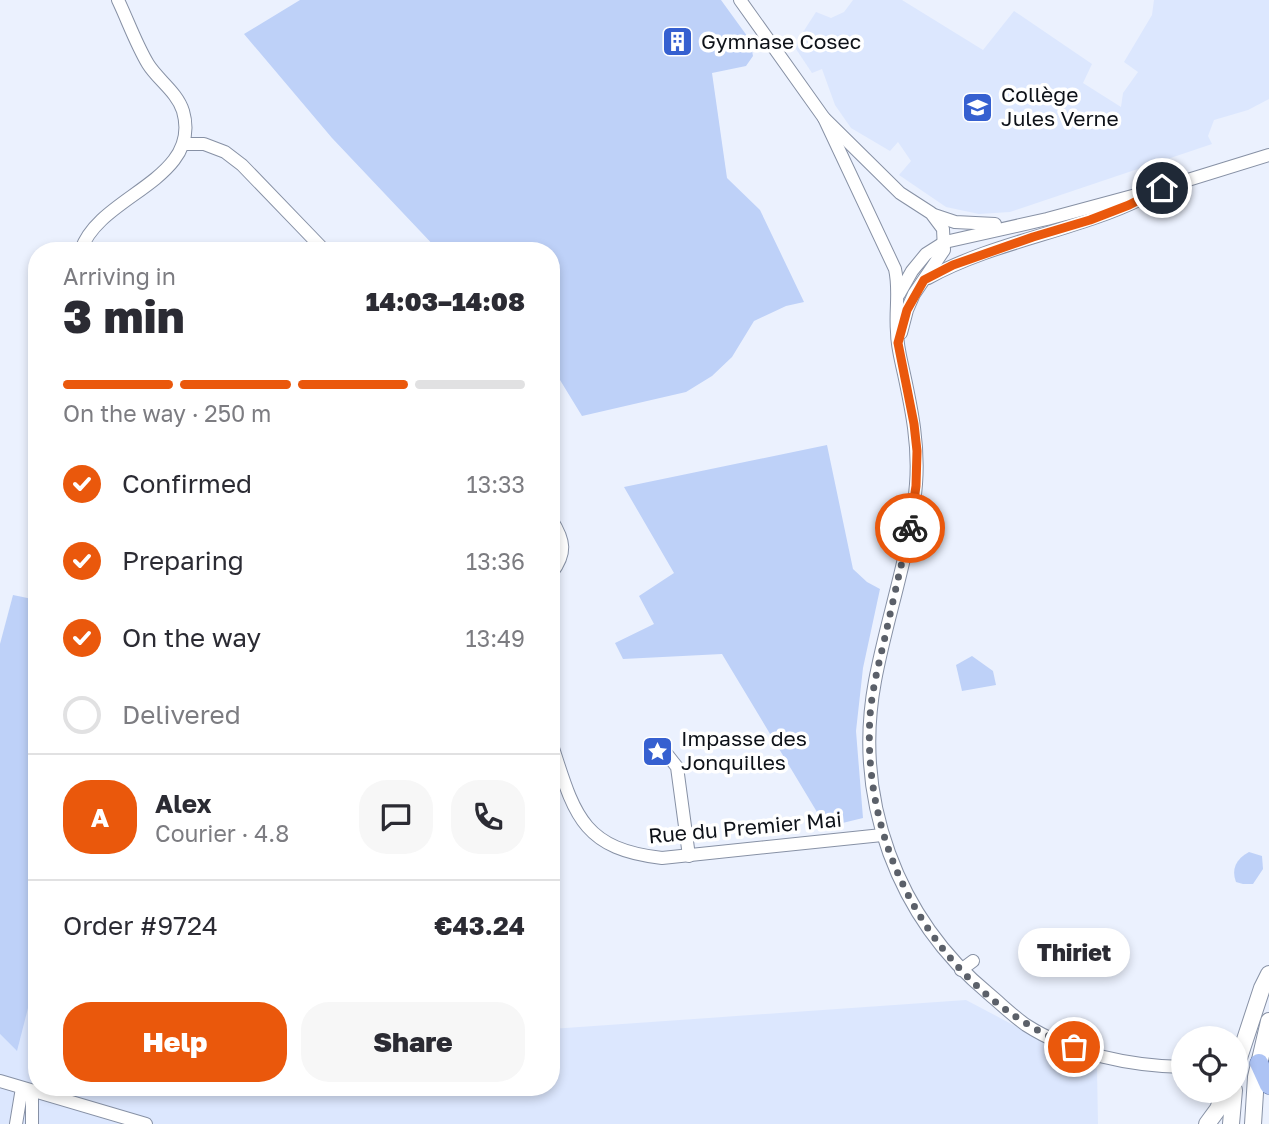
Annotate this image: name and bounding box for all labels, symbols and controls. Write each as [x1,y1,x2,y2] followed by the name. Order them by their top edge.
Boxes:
[661,25,695,59] building icon: Gymnase Cosec
[701,28,861,54] place label: Gymnase Cosec
[1001,81,1119,131] place label: Collège Jules Verne
[961,90,995,124] school or university icon: Collège Jules Verne
[1132,158,1192,218] pin
[1143,169,1181,207] icon: home
[63,262,176,290] text: Arriving in
[366,286,525,317] text: 14:03–14:08
[63,288,185,343] text: 3 min
[63,399,271,427] text: On the way · 250 m
[63,465,101,503] icon: check
[122,468,252,499] text: Confirmed
[467,470,525,498] text: 13:33
[875,493,945,563] courier
[891,509,929,547] icon: bike
[63,542,101,580] icon: check
[122,545,244,576] text: Preparing
[466,547,525,575] text: 13:36
[63,619,101,657] icon: check
[122,622,261,653] text: On the way
[466,624,525,652] text: 13:49
[122,699,241,730] text: Delivered
[681,725,807,775] place label: Impasse des Jonquilles
[641,734,675,768] place icon: Impasse des Jonquilles
[359,780,433,854] button: chat
[451,780,525,854] button: phone
[155,788,212,819] text: Alex
[91,802,109,833] text: A
[647,806,843,848] street label: Rue du Premier Mai
[155,819,289,847] text: Courier · 4.8
[63,910,218,941] text: Order #9724
[434,910,525,941] text: €43.24
[1018,928,1130,977] callout: Thiriet
[1037,938,1111,966] text: Thiriet
[63,1002,287,1082] button: Help
[301,1002,525,1082] button: Share
[1044,1017,1104,1077] pin
[1171,1026,1248,1103] map controls
[1171,1026,1248,1103] button: locate
[1055,1028,1093,1066] icon: bag

